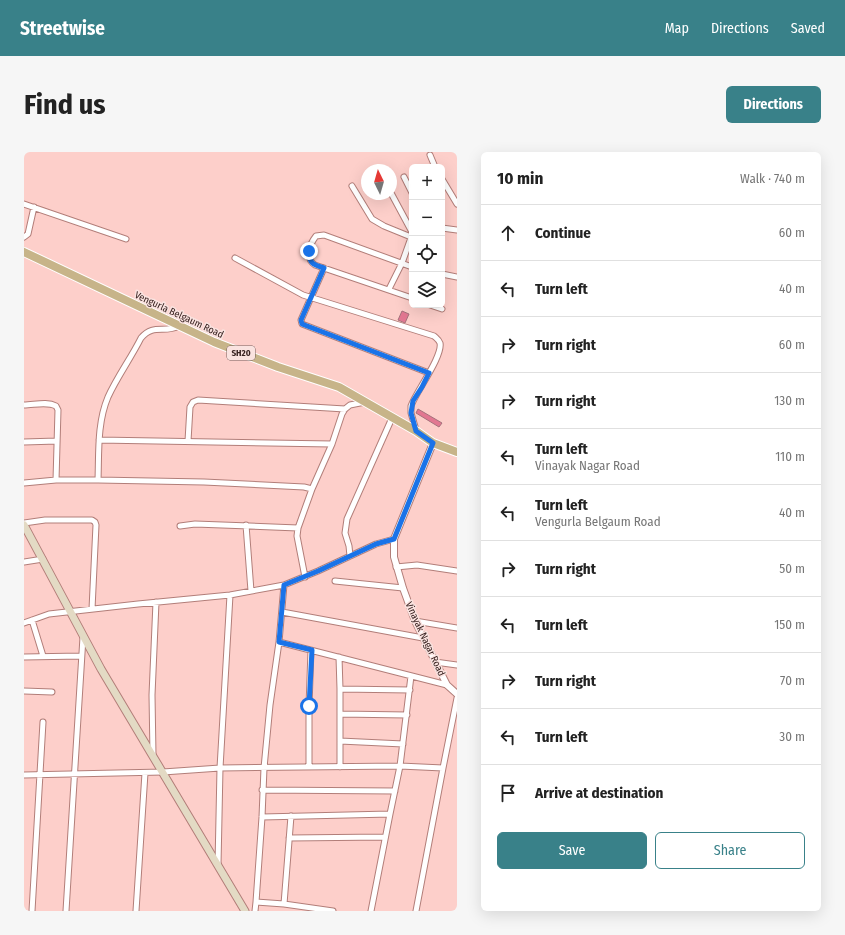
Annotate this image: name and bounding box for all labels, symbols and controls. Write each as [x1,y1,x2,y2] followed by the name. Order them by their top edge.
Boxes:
[20,17,105,40] text: Streetwise
[665,20,689,37] text: Map
[711,20,769,37] text: Directions
[791,20,825,37] text: Saved
[726,86,821,123] button: Directions
[24,88,106,121] text: Find us
[361,164,397,200] north arrow
[409,164,445,308] map controls
[409,164,445,200] button: +
[497,168,543,189] text: 10 min
[740,171,805,186] text: Walk · 740 m
[409,200,445,236] button: −
[497,222,519,244] icon: ahead
[535,224,591,242] text: Continue
[779,225,805,240] text: 60 m
[409,236,445,272] button: locate
[300,242,318,260] route end
[409,272,445,308] button: layers
[497,278,519,300] icon: left
[535,280,588,298] text: Turn left
[779,281,805,296] text: 40 m
[133,289,225,341] street label: Vengurla Belgaum Road
[497,334,519,356] icon: right
[535,336,596,354] text: Turn right
[779,337,805,352] text: 60 m
[227,346,255,360] road number: SH20
[497,390,519,412] icon: right
[535,392,596,410] text: Turn right
[774,393,805,408] text: 130 m
[535,440,588,458] text: Turn left
[497,446,519,468] icon: left
[775,449,805,464] text: 110 m
[535,458,640,473] text: Vinayak Nagar Road
[535,496,588,514] text: Turn left
[497,502,519,524] icon: left
[779,505,805,520] text: 40 m
[535,514,661,529] text: Vengurla Belgaum Road
[497,558,519,580] icon: right
[535,560,596,578] text: Turn right
[779,561,805,576] text: 50 m
[403,600,447,678] street label: Vinayak Nagar Road
[497,614,519,636] icon: left
[535,616,588,634] text: Turn left
[774,617,805,632] text: 150 m
[497,670,519,692] icon: right
[535,672,596,690] text: Turn right
[780,673,805,688] text: 70 m
[300,697,318,715] route start
[497,726,519,748] icon: left
[535,728,588,746] text: Turn left
[779,729,805,744] text: 30 m
[497,782,519,804] icon: arrive
[535,784,663,802] text: Arrive at destination
[497,832,647,869] button: Save
[655,832,805,869] button: Share

